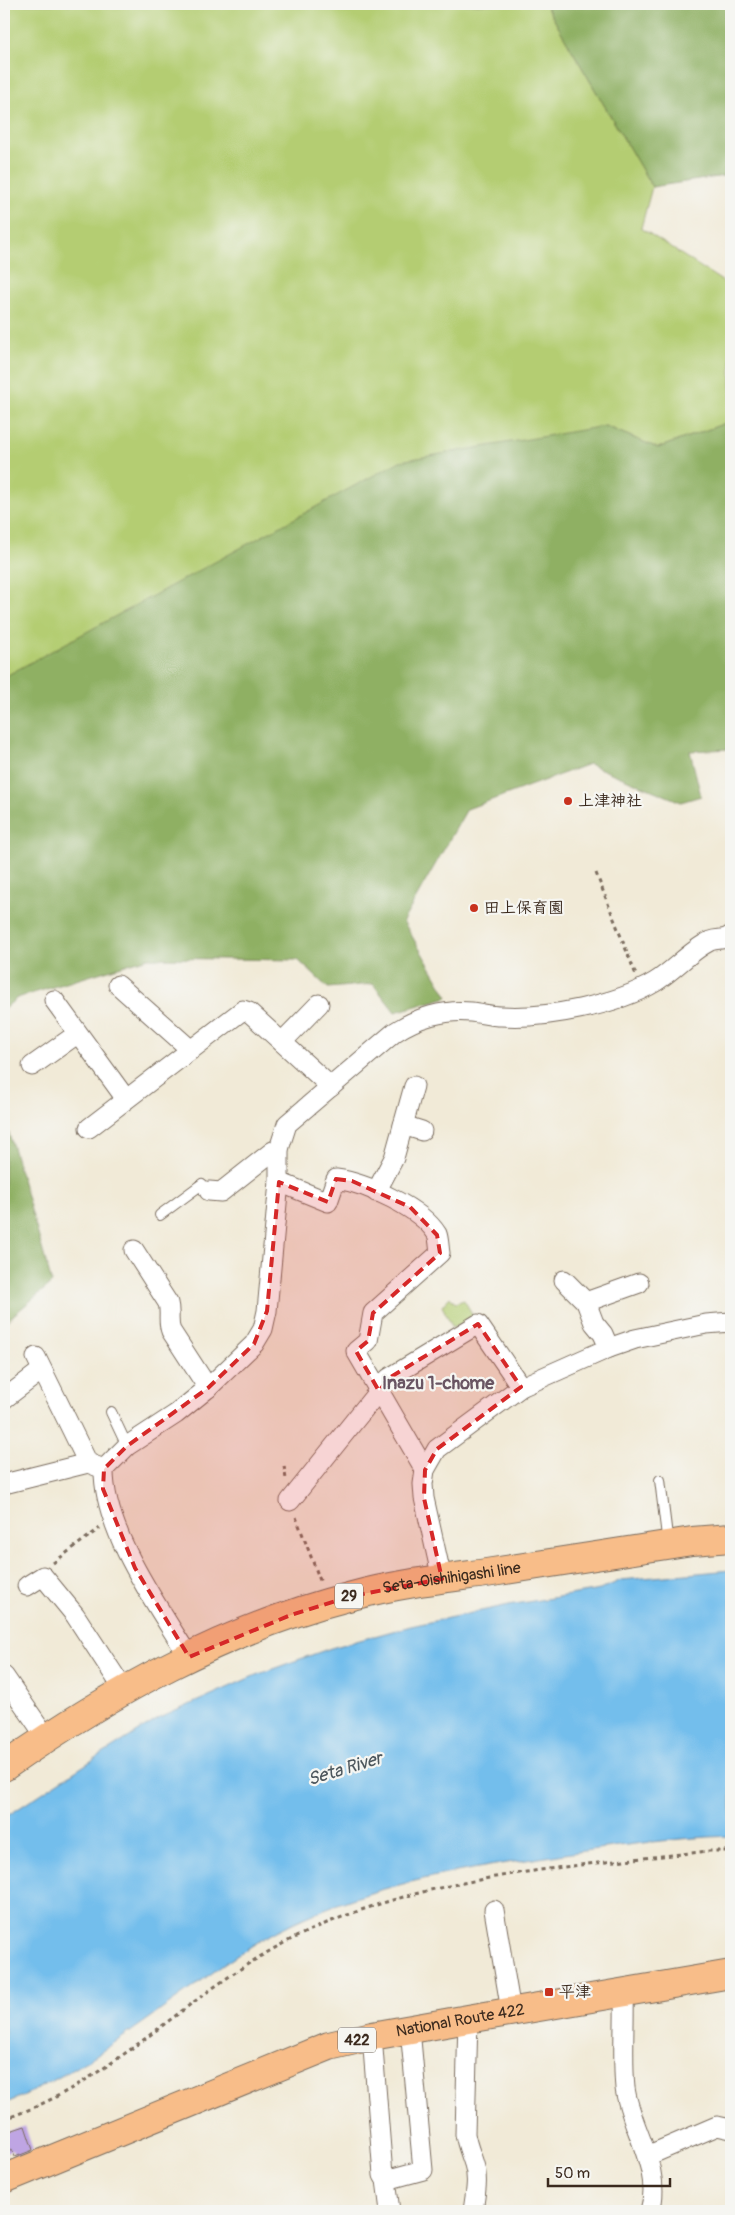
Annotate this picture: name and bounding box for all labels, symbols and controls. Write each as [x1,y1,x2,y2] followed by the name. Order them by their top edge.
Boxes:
[578,791,642,811] place label: 上津神社
[562,795,574,807] marker: 上津神社
[484,898,564,918] place label: 田上保育園
[468,902,480,914] marker: 田上保育園
[382,1372,495,1395] district label: Inazu 1-chome
[381,1558,522,1598] street label: Seta-Oishihigashi line
[335,1584,363,1608] road number: 29
[305,1746,387,1791] water label: Seta River
[559,1982,591,2002] place label: 平津
[543,1986,555,1998] marker: 平津
[394,1999,526,2042] street label: National Route 422
[338,2028,376,2052] road number: 422
[548,2155,670,2187] scale bar
[555,2164,590,2183] text: 50 m

